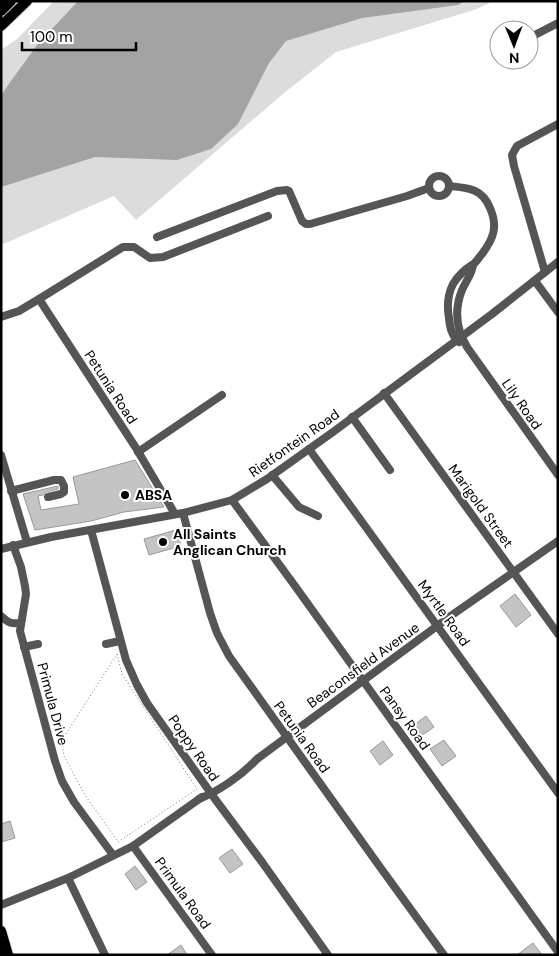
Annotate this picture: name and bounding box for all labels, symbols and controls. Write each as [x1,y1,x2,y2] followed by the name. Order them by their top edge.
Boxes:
[22,20,136,52] scale bar
[489,20,539,70] north arrow
[30,27,73,47] text: 100 m
[509,49,519,67] text: N
[81,347,141,427] street label: Petunia Road
[498,375,546,433] street label: Lily Road
[245,405,343,481] street label: Rietfontein Road
[445,461,517,551] street label: Marigold Street
[135,486,172,504] place label: ABSA
[119,489,131,501] marker: ABSA
[173,525,287,559] place label: All Saints Anglican Church
[157,536,169,548] marker: All Saints Anglican Church
[414,576,474,650] street label: Myrtle Road
[303,618,423,712] street label: Beaconsfield Avenue
[33,661,73,747] street label: Primula Drive
[376,683,434,753] street label: Pansy Road
[270,698,334,776] street label: Petunia Road
[165,711,223,785] street label: Poppy Road
[151,854,215,932] street label: Primula Road

